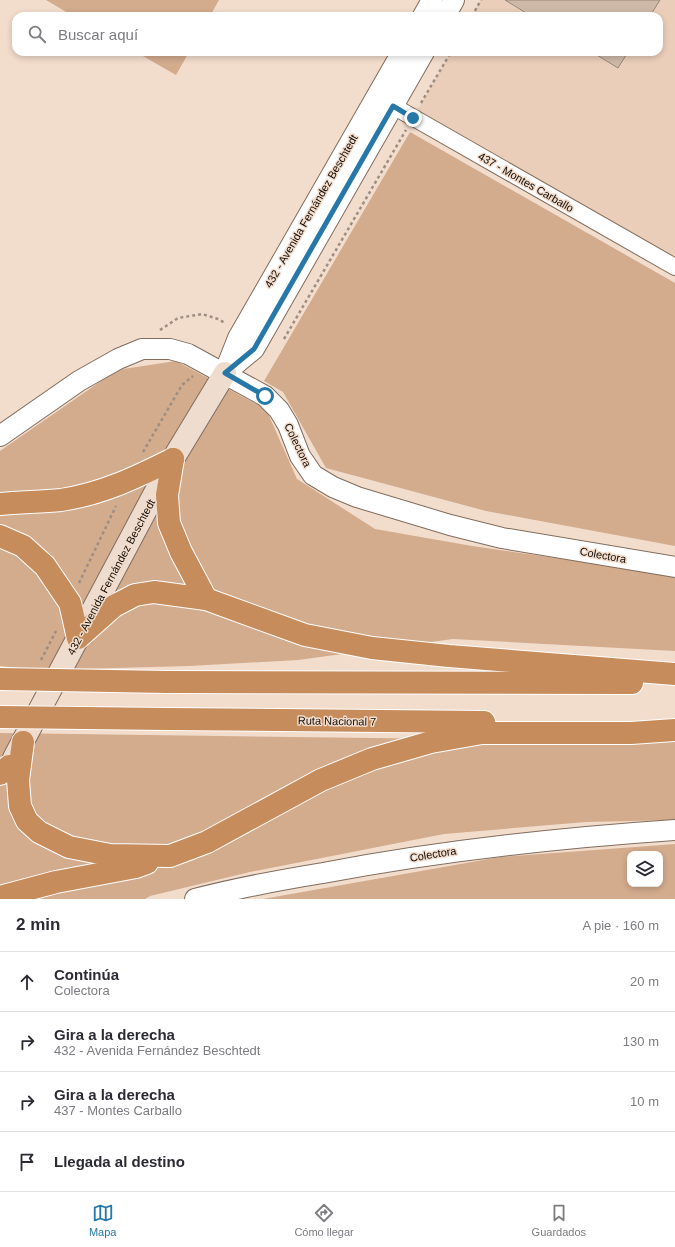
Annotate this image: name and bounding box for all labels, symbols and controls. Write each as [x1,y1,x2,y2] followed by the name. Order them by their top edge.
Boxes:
[12,12,663,56] search box
[26,23,48,45] icon: search
[58,26,138,43] text: Buscar aquí
[404,109,422,127] route end
[262,132,360,290] street label: 432 - Avenida Fernández Beschtedt
[476,150,576,214] street label: 437 - Montes Carballo
[256,387,274,405] route start
[282,421,314,470] street label: Colectora
[65,497,157,657] street label: 432 - Avenida Fernández Beschtedt
[579,545,628,565] street label: Colectora
[298,714,376,728] street label: Ruta Nacional 7
[409,844,458,864] street label: Colectora
[627,851,663,887] map controls
[627,851,663,887] button: layers
[16,915,60,934] text: 2 min
[582,918,659,933] text: A pie · 160 m
[54,966,119,983] text: Continúa
[16,971,38,993] icon: ahead
[630,974,659,989] text: 20 m
[54,983,110,998] text: Colectora
[54,1026,175,1043] text: Gira a la derecha
[16,1031,38,1053] icon: right
[623,1034,659,1049] text: 130 m
[54,1043,260,1058] text: 432 - Avenida Fernández Beschtedt
[54,1086,175,1103] text: Gira a la derecha
[16,1091,38,1113] icon: right
[630,1094,659,1109] text: 10 m
[54,1103,182,1118] text: 437 - Montes Carballo
[16,1151,38,1173] icon: arrive
[54,1153,185,1170] text: Llegada al destino
[89,1202,116,1238] tab: Mapa
[294,1202,354,1238] tab: Cómo llegar
[532,1202,586,1238] tab: Guardados

